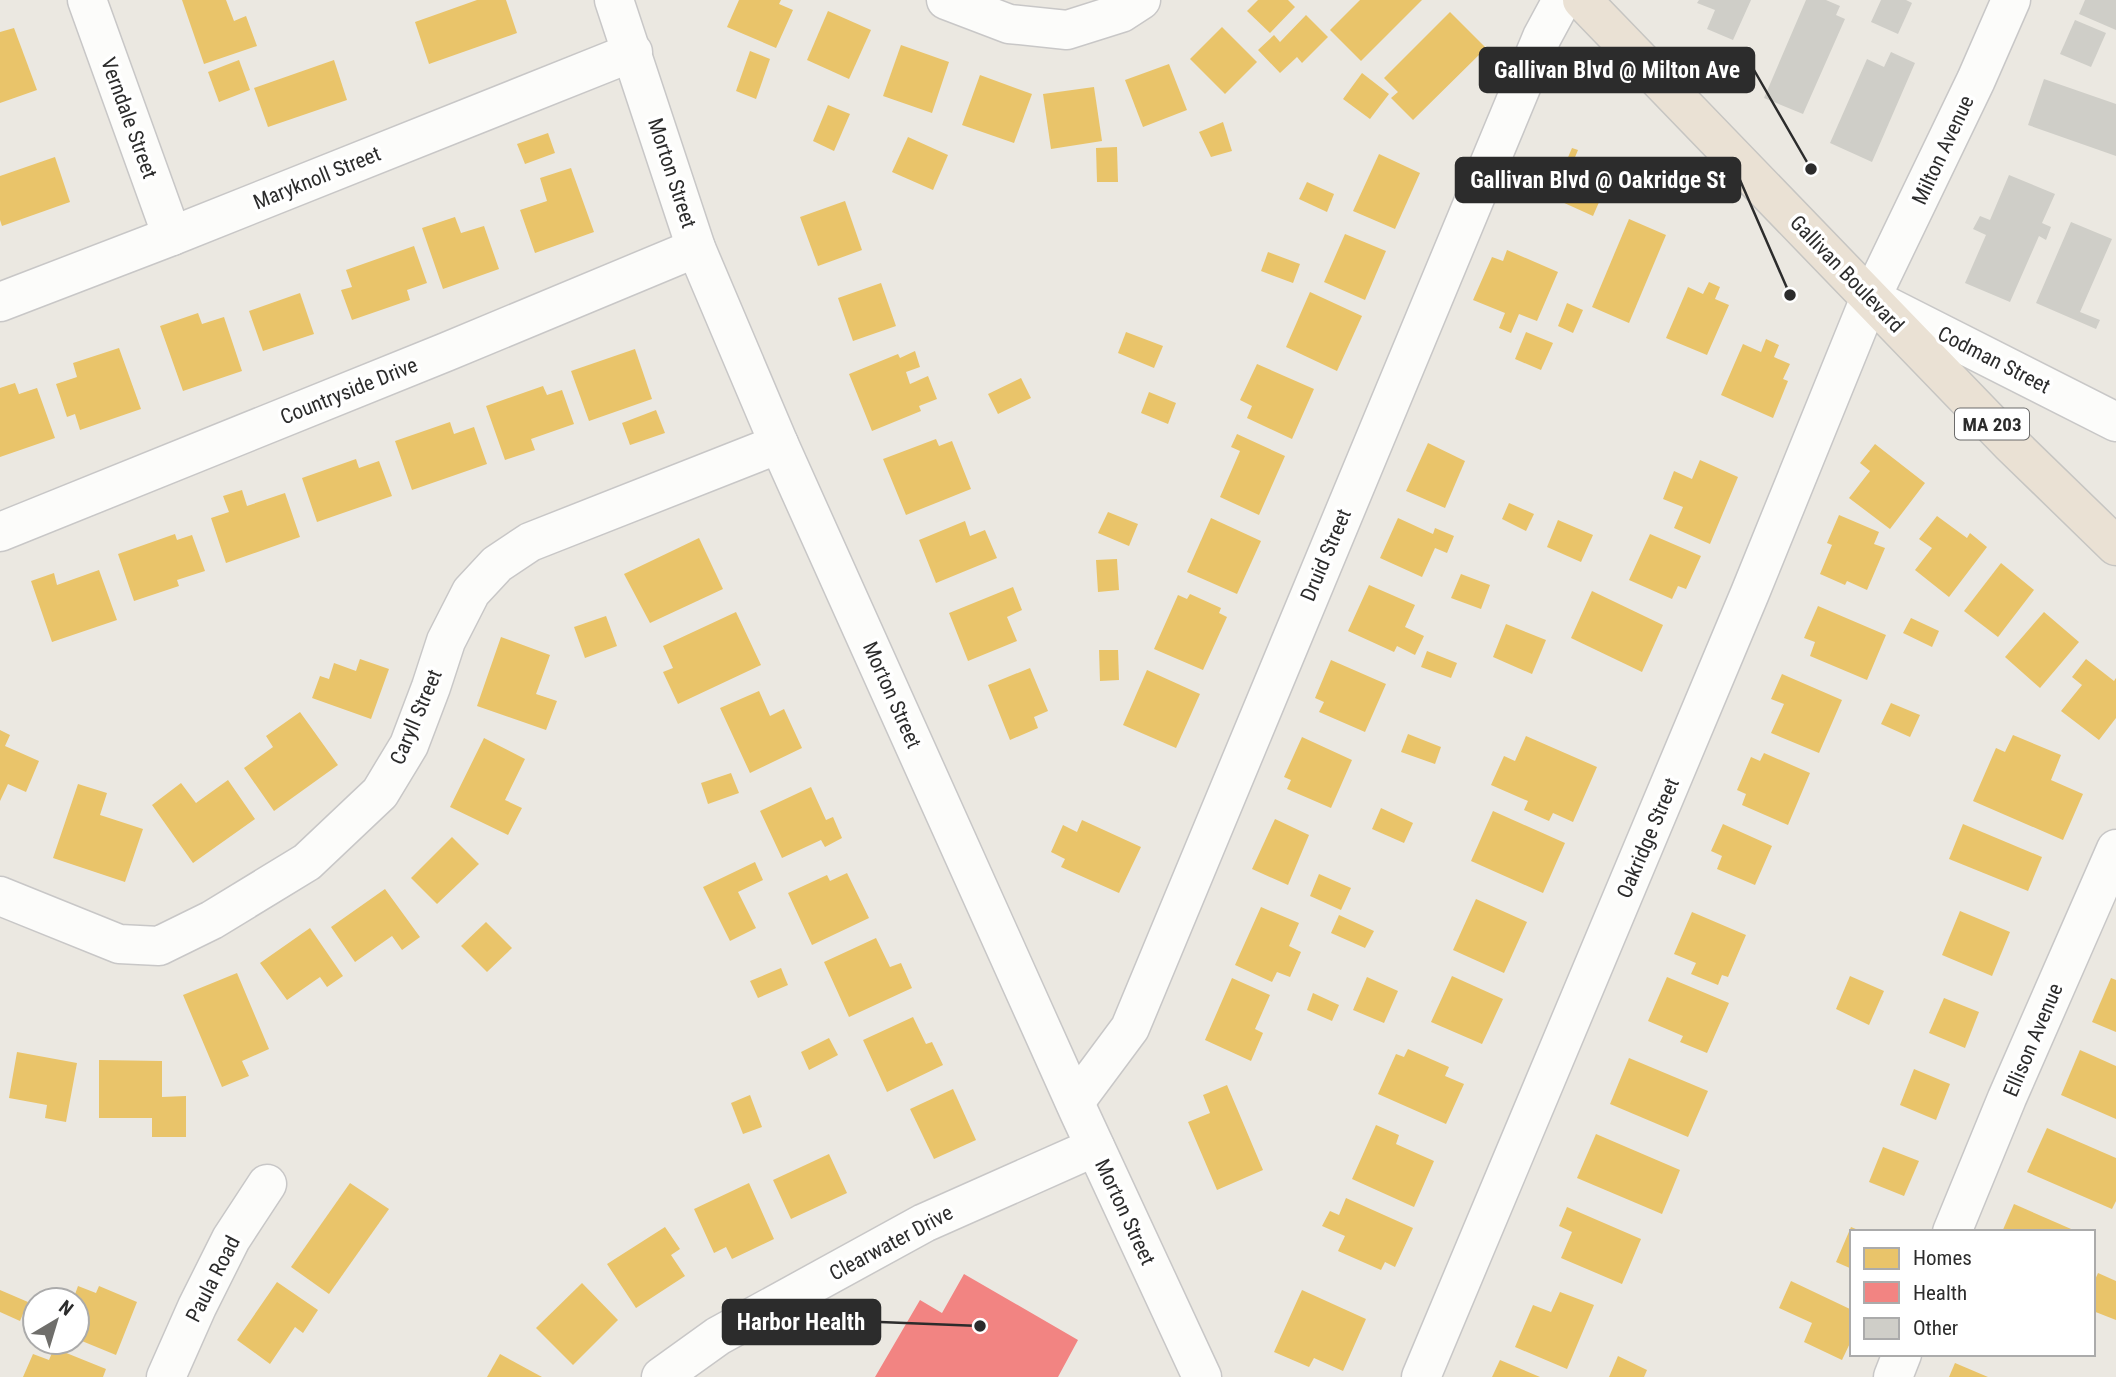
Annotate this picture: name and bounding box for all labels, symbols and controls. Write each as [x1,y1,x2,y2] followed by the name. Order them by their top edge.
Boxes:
[1480,48,1754,92] callout: Gallivan Blvd @ Milton Ave
[96,54,162,182] street label: Verndale Street
[1494,57,1740,84] text: Gallivan Blvd @ Milton Ave
[1907,92,1979,208] street label: Milton Avenue
[643,115,701,231] street label: Morton Street
[250,142,384,214] street label: Maryknoll Street
[1456,158,1740,202] callout: Gallivan Blvd @ Oakridge St
[1470,167,1726,194] text: Gallivan Blvd @ Oakridge St
[1785,211,1909,337] street label: Gallivan Boulevard
[1934,321,2054,399] street label: Codman Street
[277,353,421,429] street label: Countryside Drive
[1955,408,2029,440] road number: MA 203
[1296,505,1356,605] street label: Druid Street
[858,638,926,752] street label: Morton Street
[385,666,447,768] street label: Caryll Street
[1612,774,1684,902] street label: Oakridge Street
[1998,980,2068,1100] street label: Ellison Avenue
[1090,1155,1160,1269] street label: Morton Street
[825,1200,957,1286] street label: Clearwater Drive
[1850,1230,2095,1356] legend
[181,1232,245,1326] street label: Paula Road
[1913,1246,1972,1270] text: Homes
[1913,1281,1967,1305] text: Health
[21,1286,91,1356] north arrow
[54,1295,78,1321] text: N
[723,1300,880,1344] callout: Harbor Health
[737,1309,865,1336] text: Harbor Health
[1913,1316,1958,1340] text: Other

